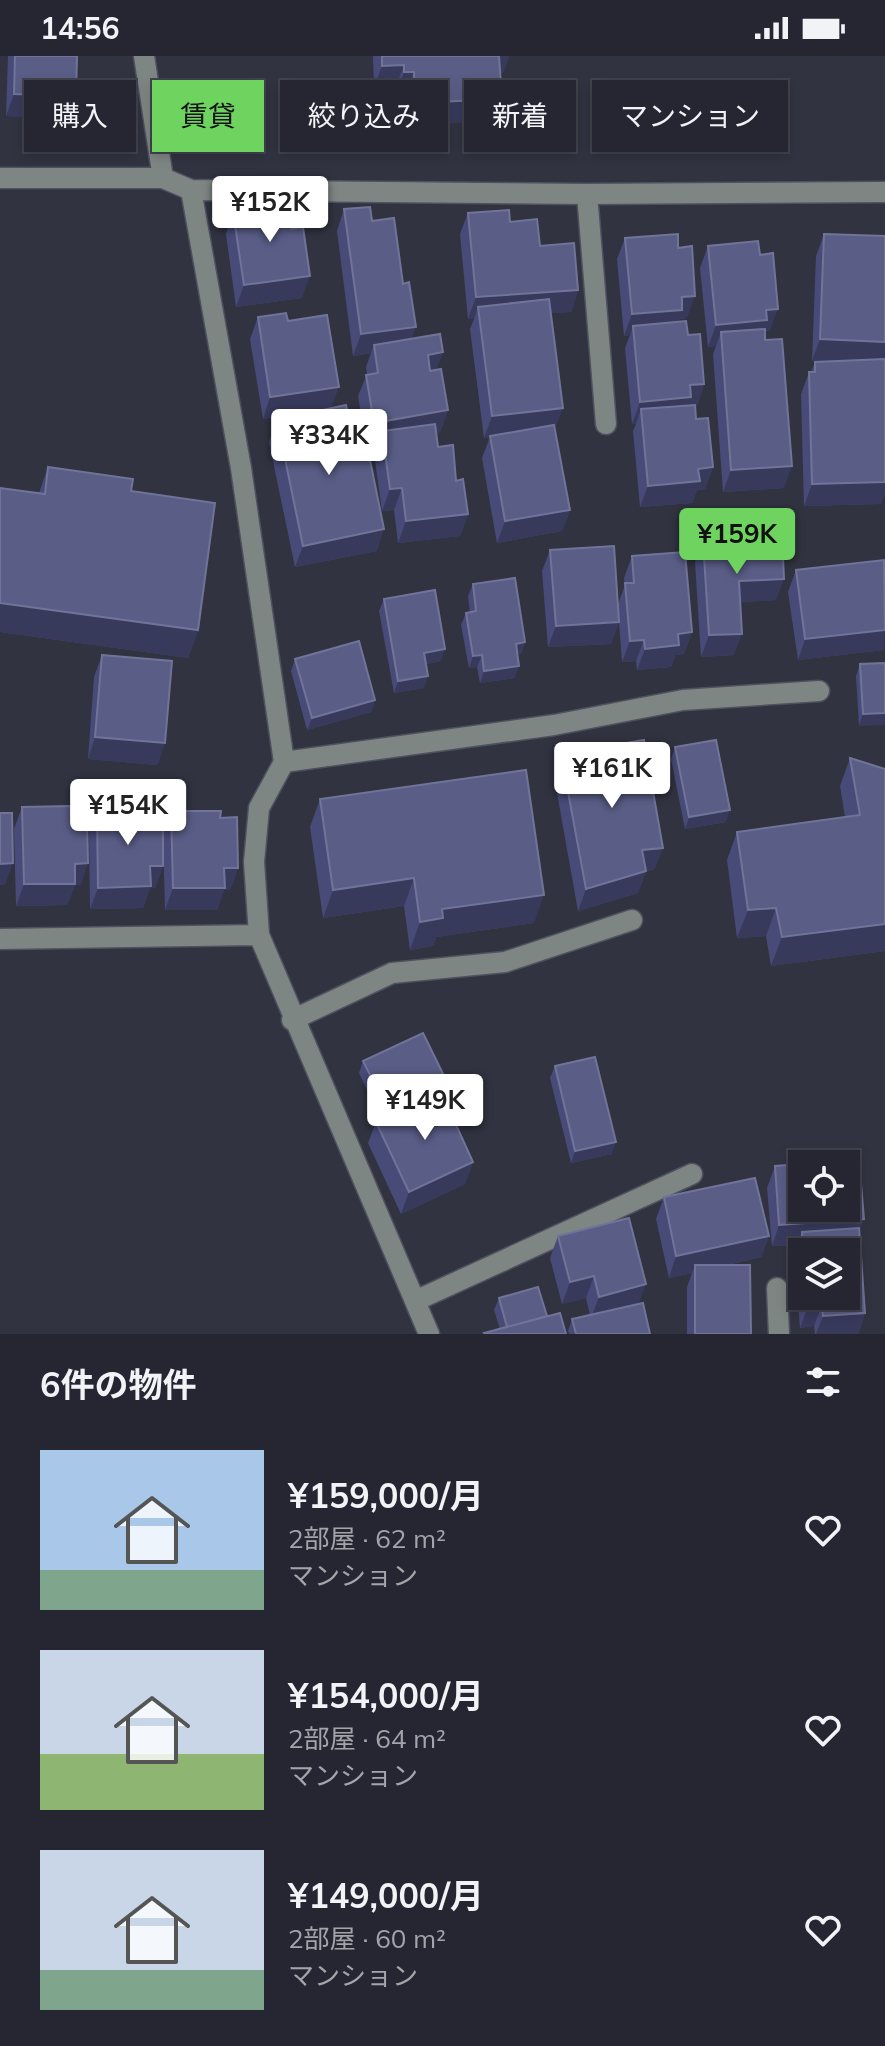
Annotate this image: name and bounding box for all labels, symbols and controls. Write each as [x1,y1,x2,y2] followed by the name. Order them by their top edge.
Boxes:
[40,9,119,47] text: 14:56
[24,80,136,152] chip: 購入
[152,80,264,152] chip: 賃貸
[280,80,448,152] chip: 絞り込み
[464,80,576,152] chip: 新着
[592,80,788,152] chip: マンション
[214,176,326,244] pin: ¥152K
[230,185,310,218] text: ¥152K
[273,409,385,477] pin: ¥334K
[289,418,369,451] text: ¥334K
[681,508,793,576] pin: ¥159K
[697,517,777,550] text: ¥159K
[556,742,668,810] pin: ¥161K
[572,751,652,784] text: ¥161K
[72,779,184,847] pin: ¥154K
[88,788,168,821] text: ¥154K
[369,1074,481,1142] pin: ¥149K
[385,1083,465,1116] text: ¥149K
[788,1150,860,1310] map controls
[788,1150,860,1222] button: locate
[788,1238,860,1310] button: layers
[801,1360,845,1404] icon: filters
[40,1363,196,1406] text: 6件の物件
[288,1474,484,1517] text: ¥159,000/月
[104,1482,200,1578] icon: home
[801,1508,845,1552] icon: heart
[288,1522,446,1555] text: 2部屋 · 62 m²
[288,1559,418,1592] text: マンション
[288,1674,484,1717] text: ¥154,000/月
[104,1682,200,1778] icon: home
[801,1708,845,1752] icon: heart
[288,1722,446,1755] text: 2部屋 · 64 m²
[288,1759,418,1792] text: マンション
[288,1874,484,1917] text: ¥149,000/月
[104,1882,200,1978] icon: home
[801,1908,845,1952] icon: heart
[288,1922,446,1955] text: 2部屋 · 60 m²
[288,1959,418,1992] text: マンション

